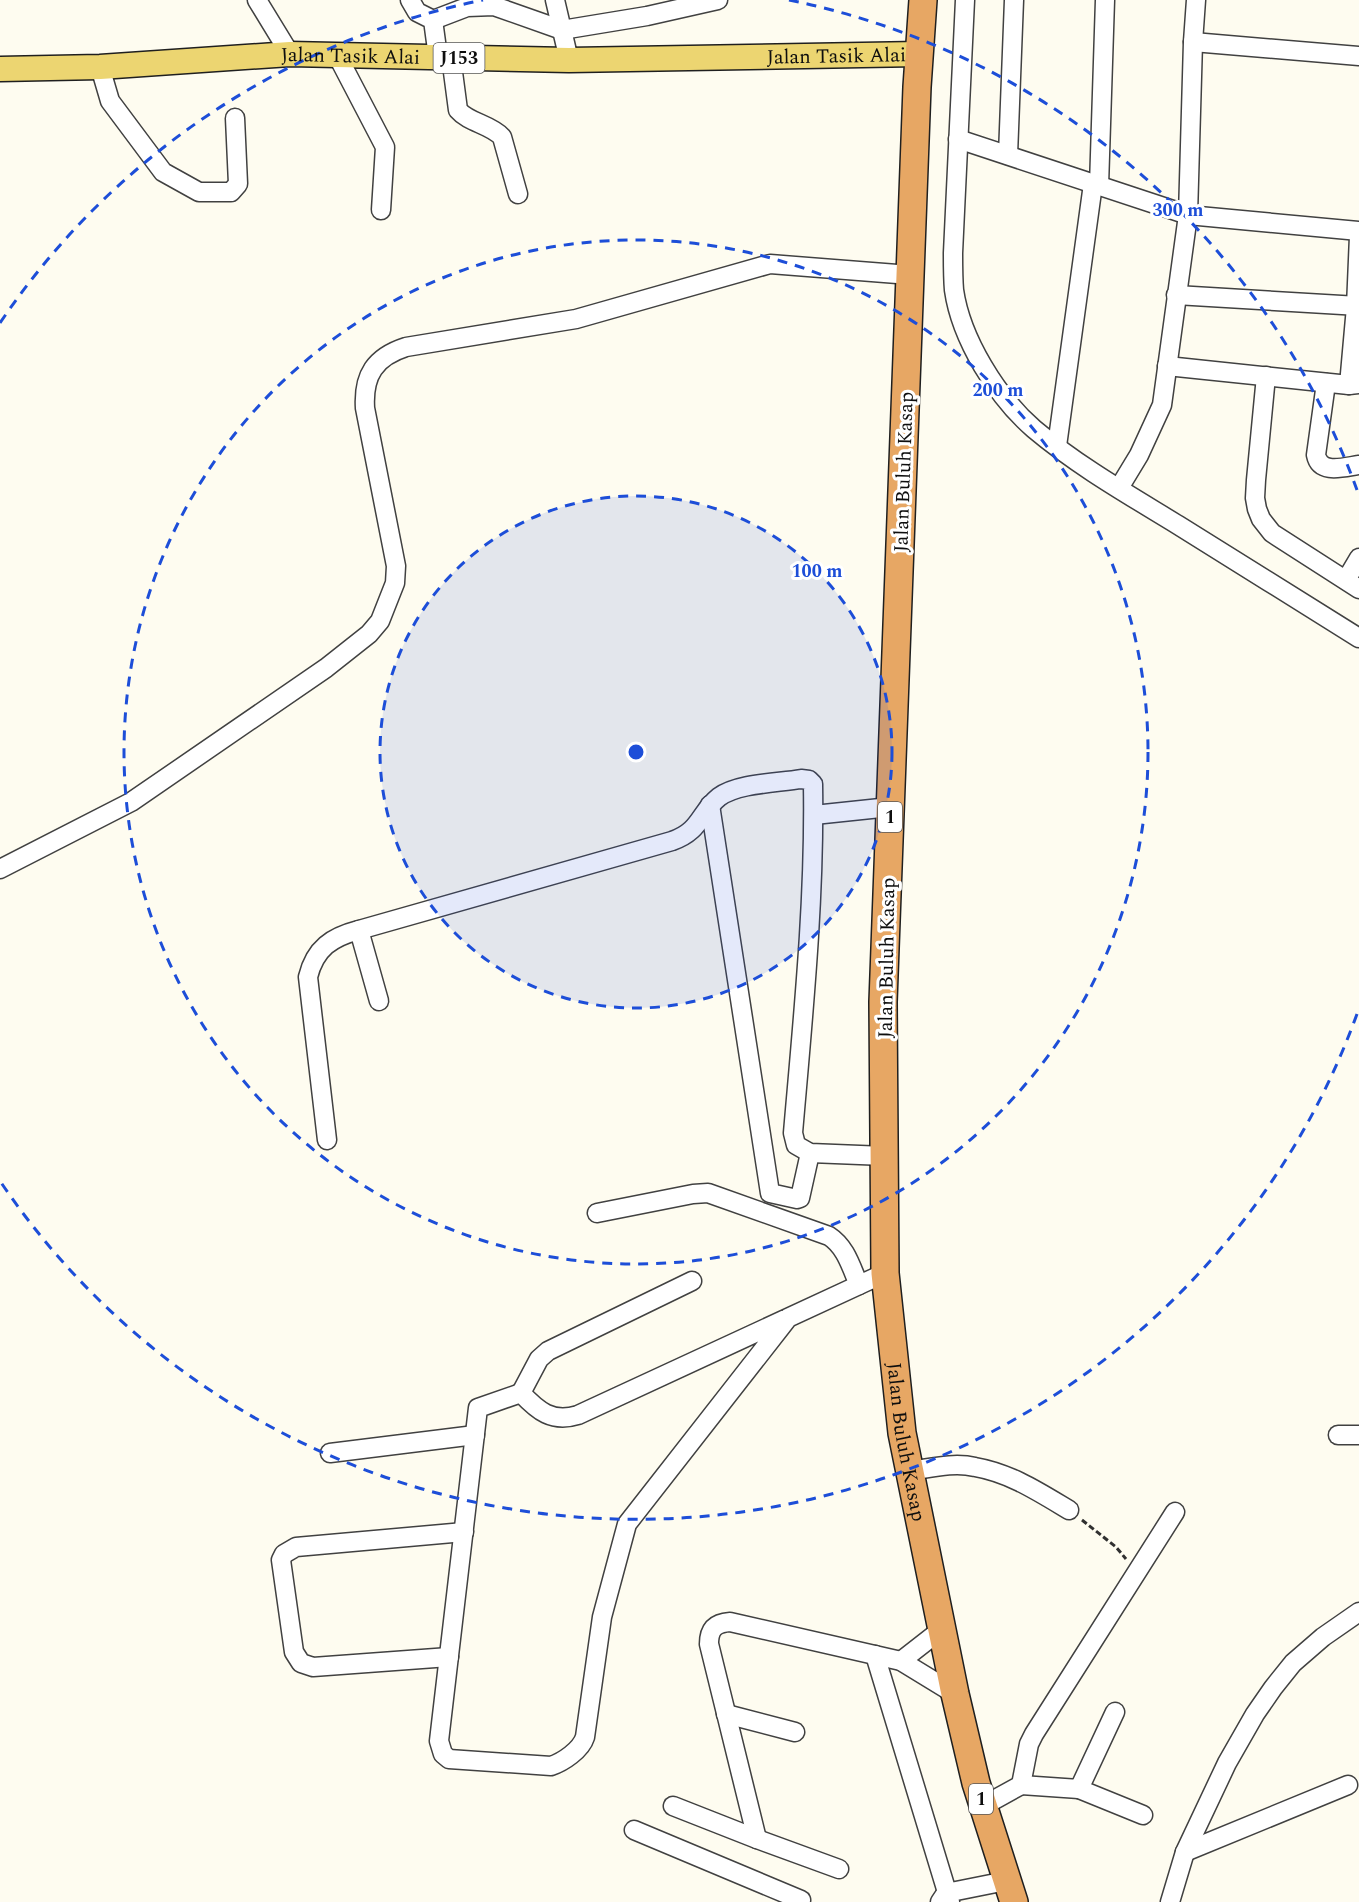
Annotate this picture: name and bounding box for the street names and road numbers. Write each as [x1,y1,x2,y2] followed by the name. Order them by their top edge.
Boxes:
[280,40,421,73] street label: Jalan Tasik Alai
[766,40,906,73] street label: Jalan Tasik Alai
[434,43,484,73] road number: J153
[886,391,922,553] street label: Jalan Buluh Kasap
[878,802,902,832] road number: 1
[871,877,903,1039] street label: Jalan Buluh Kasap
[879,1361,934,1524] street label: Jalan Buluh Kasap
[969,1784,993,1814] road number: 1

